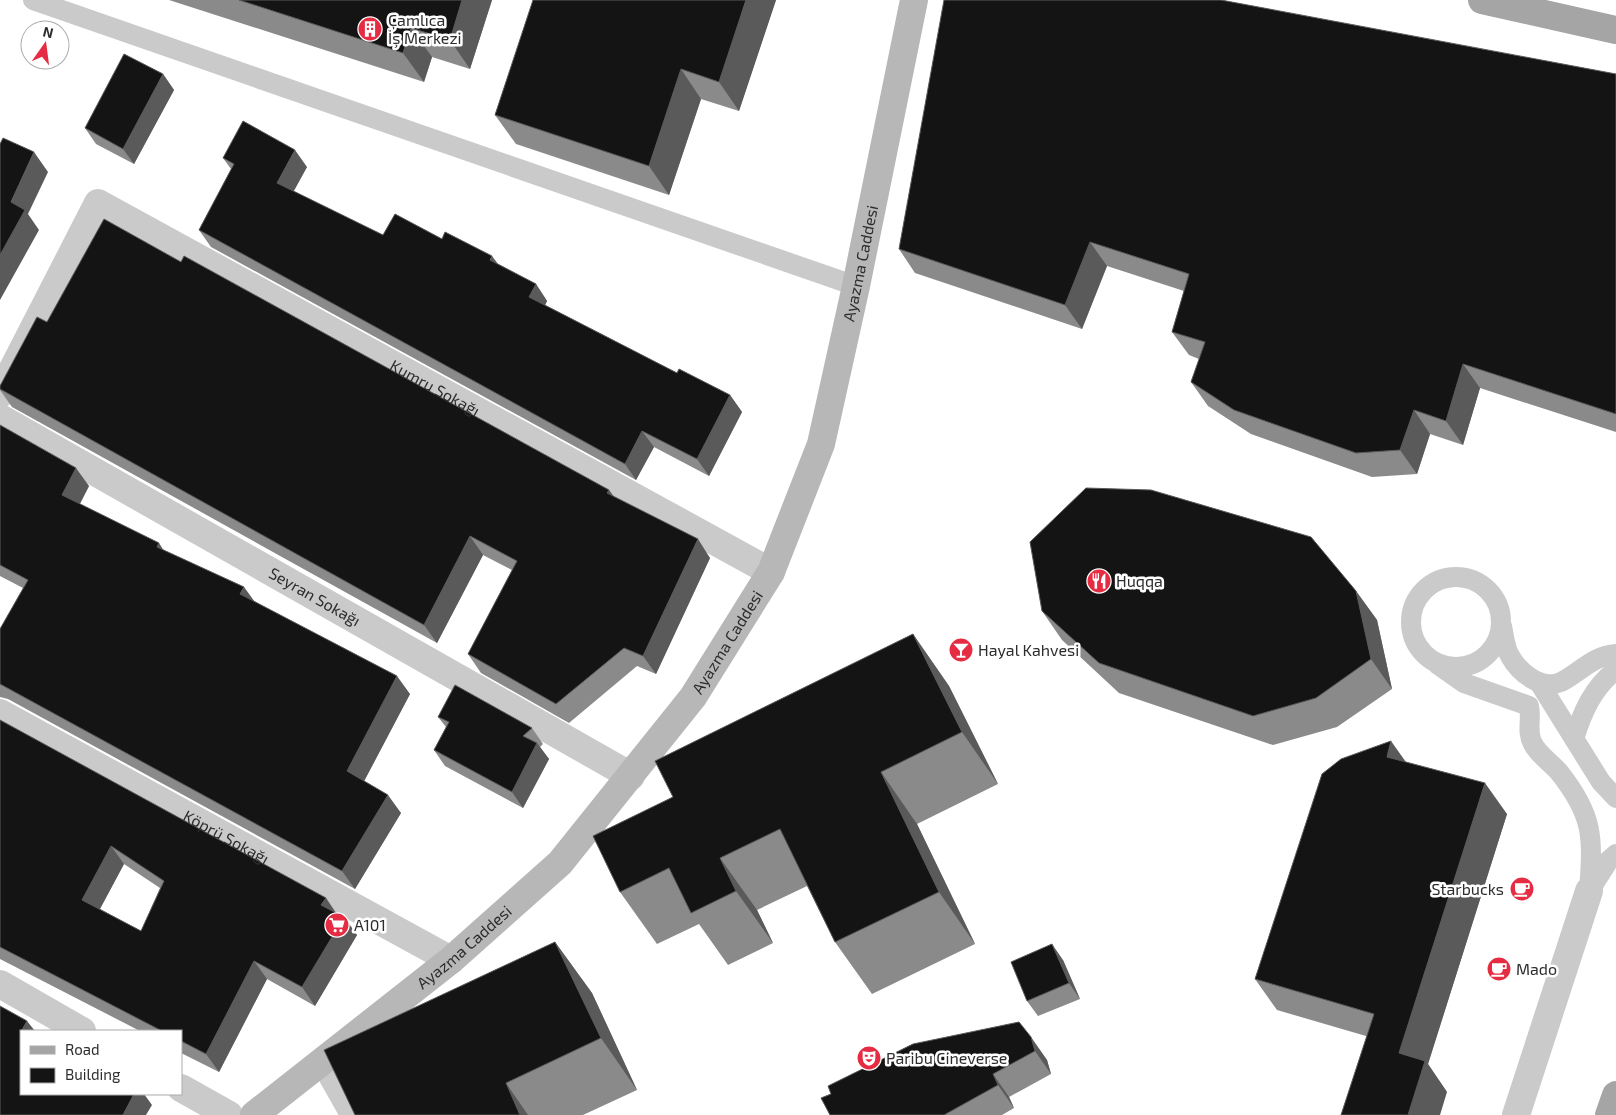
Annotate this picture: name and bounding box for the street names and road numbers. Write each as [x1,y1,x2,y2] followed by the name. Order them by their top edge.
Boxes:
[838,203,881,323] street label: Ayazma Caddesi
[387,355,483,420] street label: Kumru Sokağı
[266,563,364,630] street label: Seyran Sokağı
[687,587,766,697] street label: Ayazma Caddesi
[180,805,273,868] street label: Köprü Sokağı
[413,901,515,992] street label: Ayazma Caddesi

